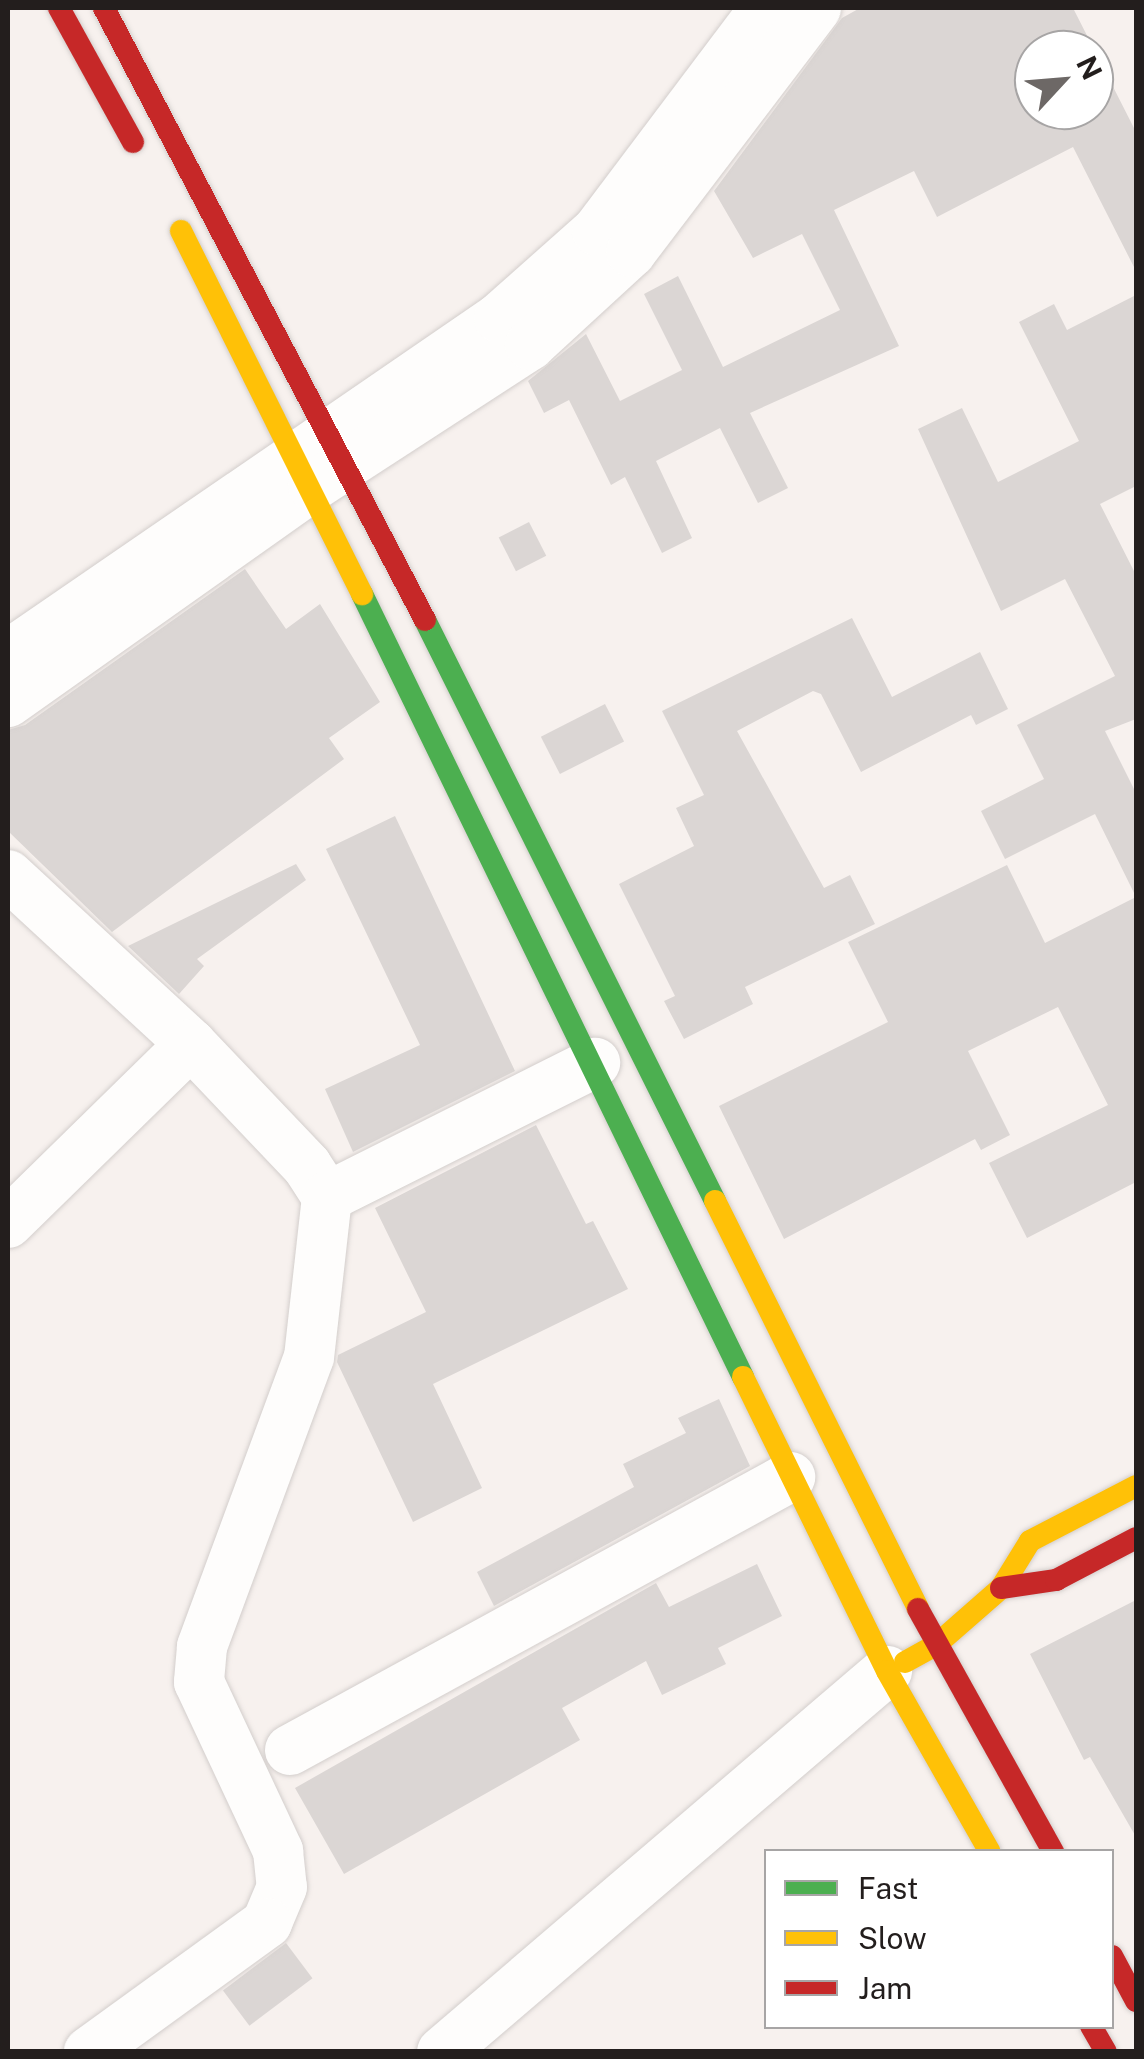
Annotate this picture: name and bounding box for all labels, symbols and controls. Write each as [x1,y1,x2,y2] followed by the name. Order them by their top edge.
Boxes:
[1014,30,1114,130] north arrow
[1070,50,1109,85] text: N
[764,1849,1114,2029] legend
[858,1870,918,1906] text: Fast
[858,1920,927,1956] text: Slow
[858,1970,912,2006] text: Jam

